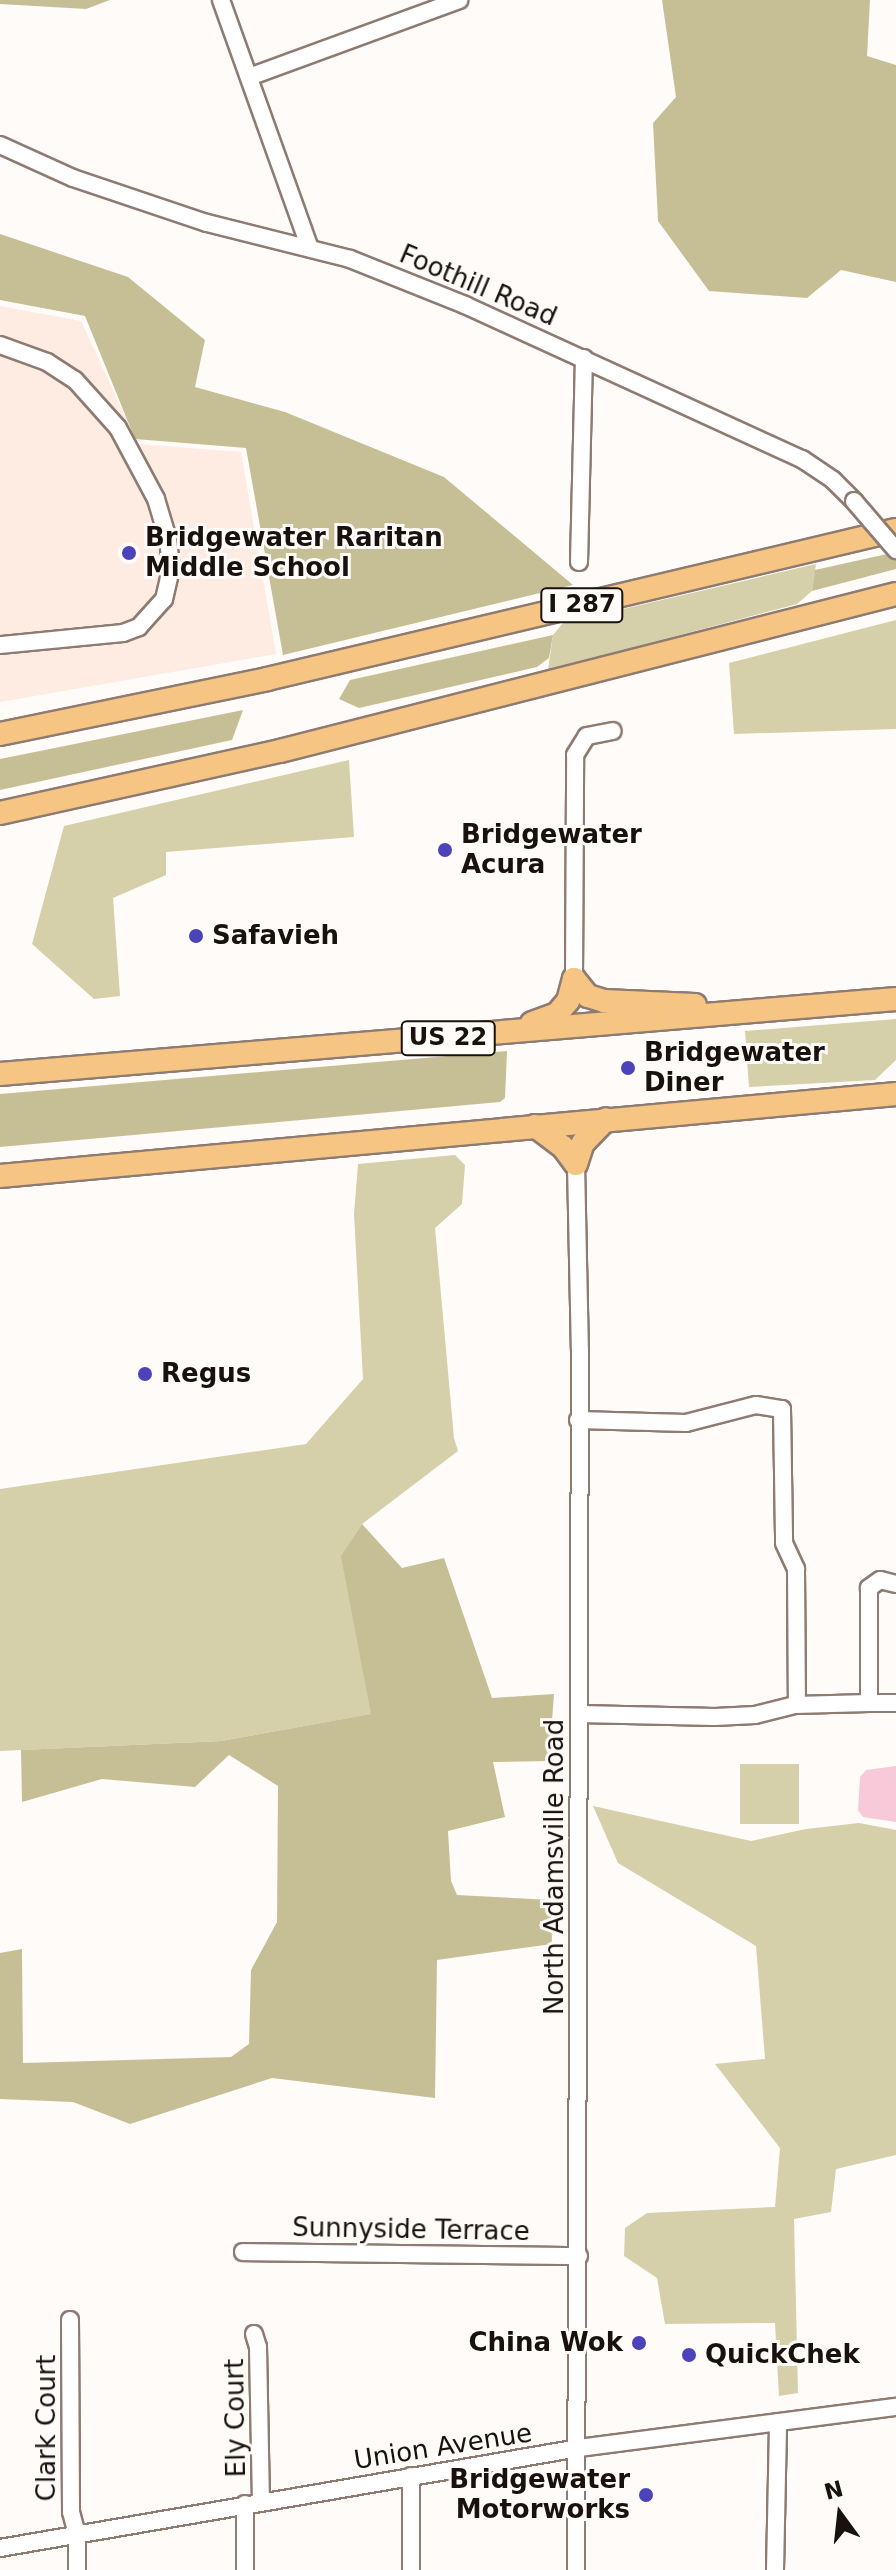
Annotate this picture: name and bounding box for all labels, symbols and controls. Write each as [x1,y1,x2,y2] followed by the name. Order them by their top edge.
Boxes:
[395,239,561,333] street label: Foothill Road
[145,522,443,584] place label: Bridgewater Raritan Middle School
[120,544,138,562] marker: Bridgewater Raritan Middle School
[540,585,624,625] road number: I 287
[461,819,642,880] place label: Bridgewater Acura
[436,841,454,859] marker: Bridgewater Acura
[212,920,339,952] place label: Safavieh
[187,927,205,945] marker: Safavieh
[400,1018,496,1058] road number: US 22
[644,1037,825,1098] place label: Bridgewater Diner
[619,1059,637,1077] marker: Bridgewater Diner
[161,1358,251,1390] place label: Regus
[136,1365,154,1383] marker: Regus
[539,1719,571,2015] street label: North Adamsville Road
[292,2212,530,2248] street label: Sunnyside Terrace
[468,2327,623,2359] place label: China Wok
[630,2334,648,2352] marker: China Wok
[705,2339,860,2371] place label: QuickChek
[680,2346,698,2364] marker: QuickChek
[31,2355,63,2501] street label: Clark Court
[219,2358,253,2478] street label: Ely Court
[352,2418,534,2476] street label: Union Avenue
[449,2464,630,2526] place label: Bridgewater Motorworks
[800,2474,880,2554] north arrow
[822,2476,846,2505] text: N
[637,2486,655,2504] marker: Bridgewater Motorworks

